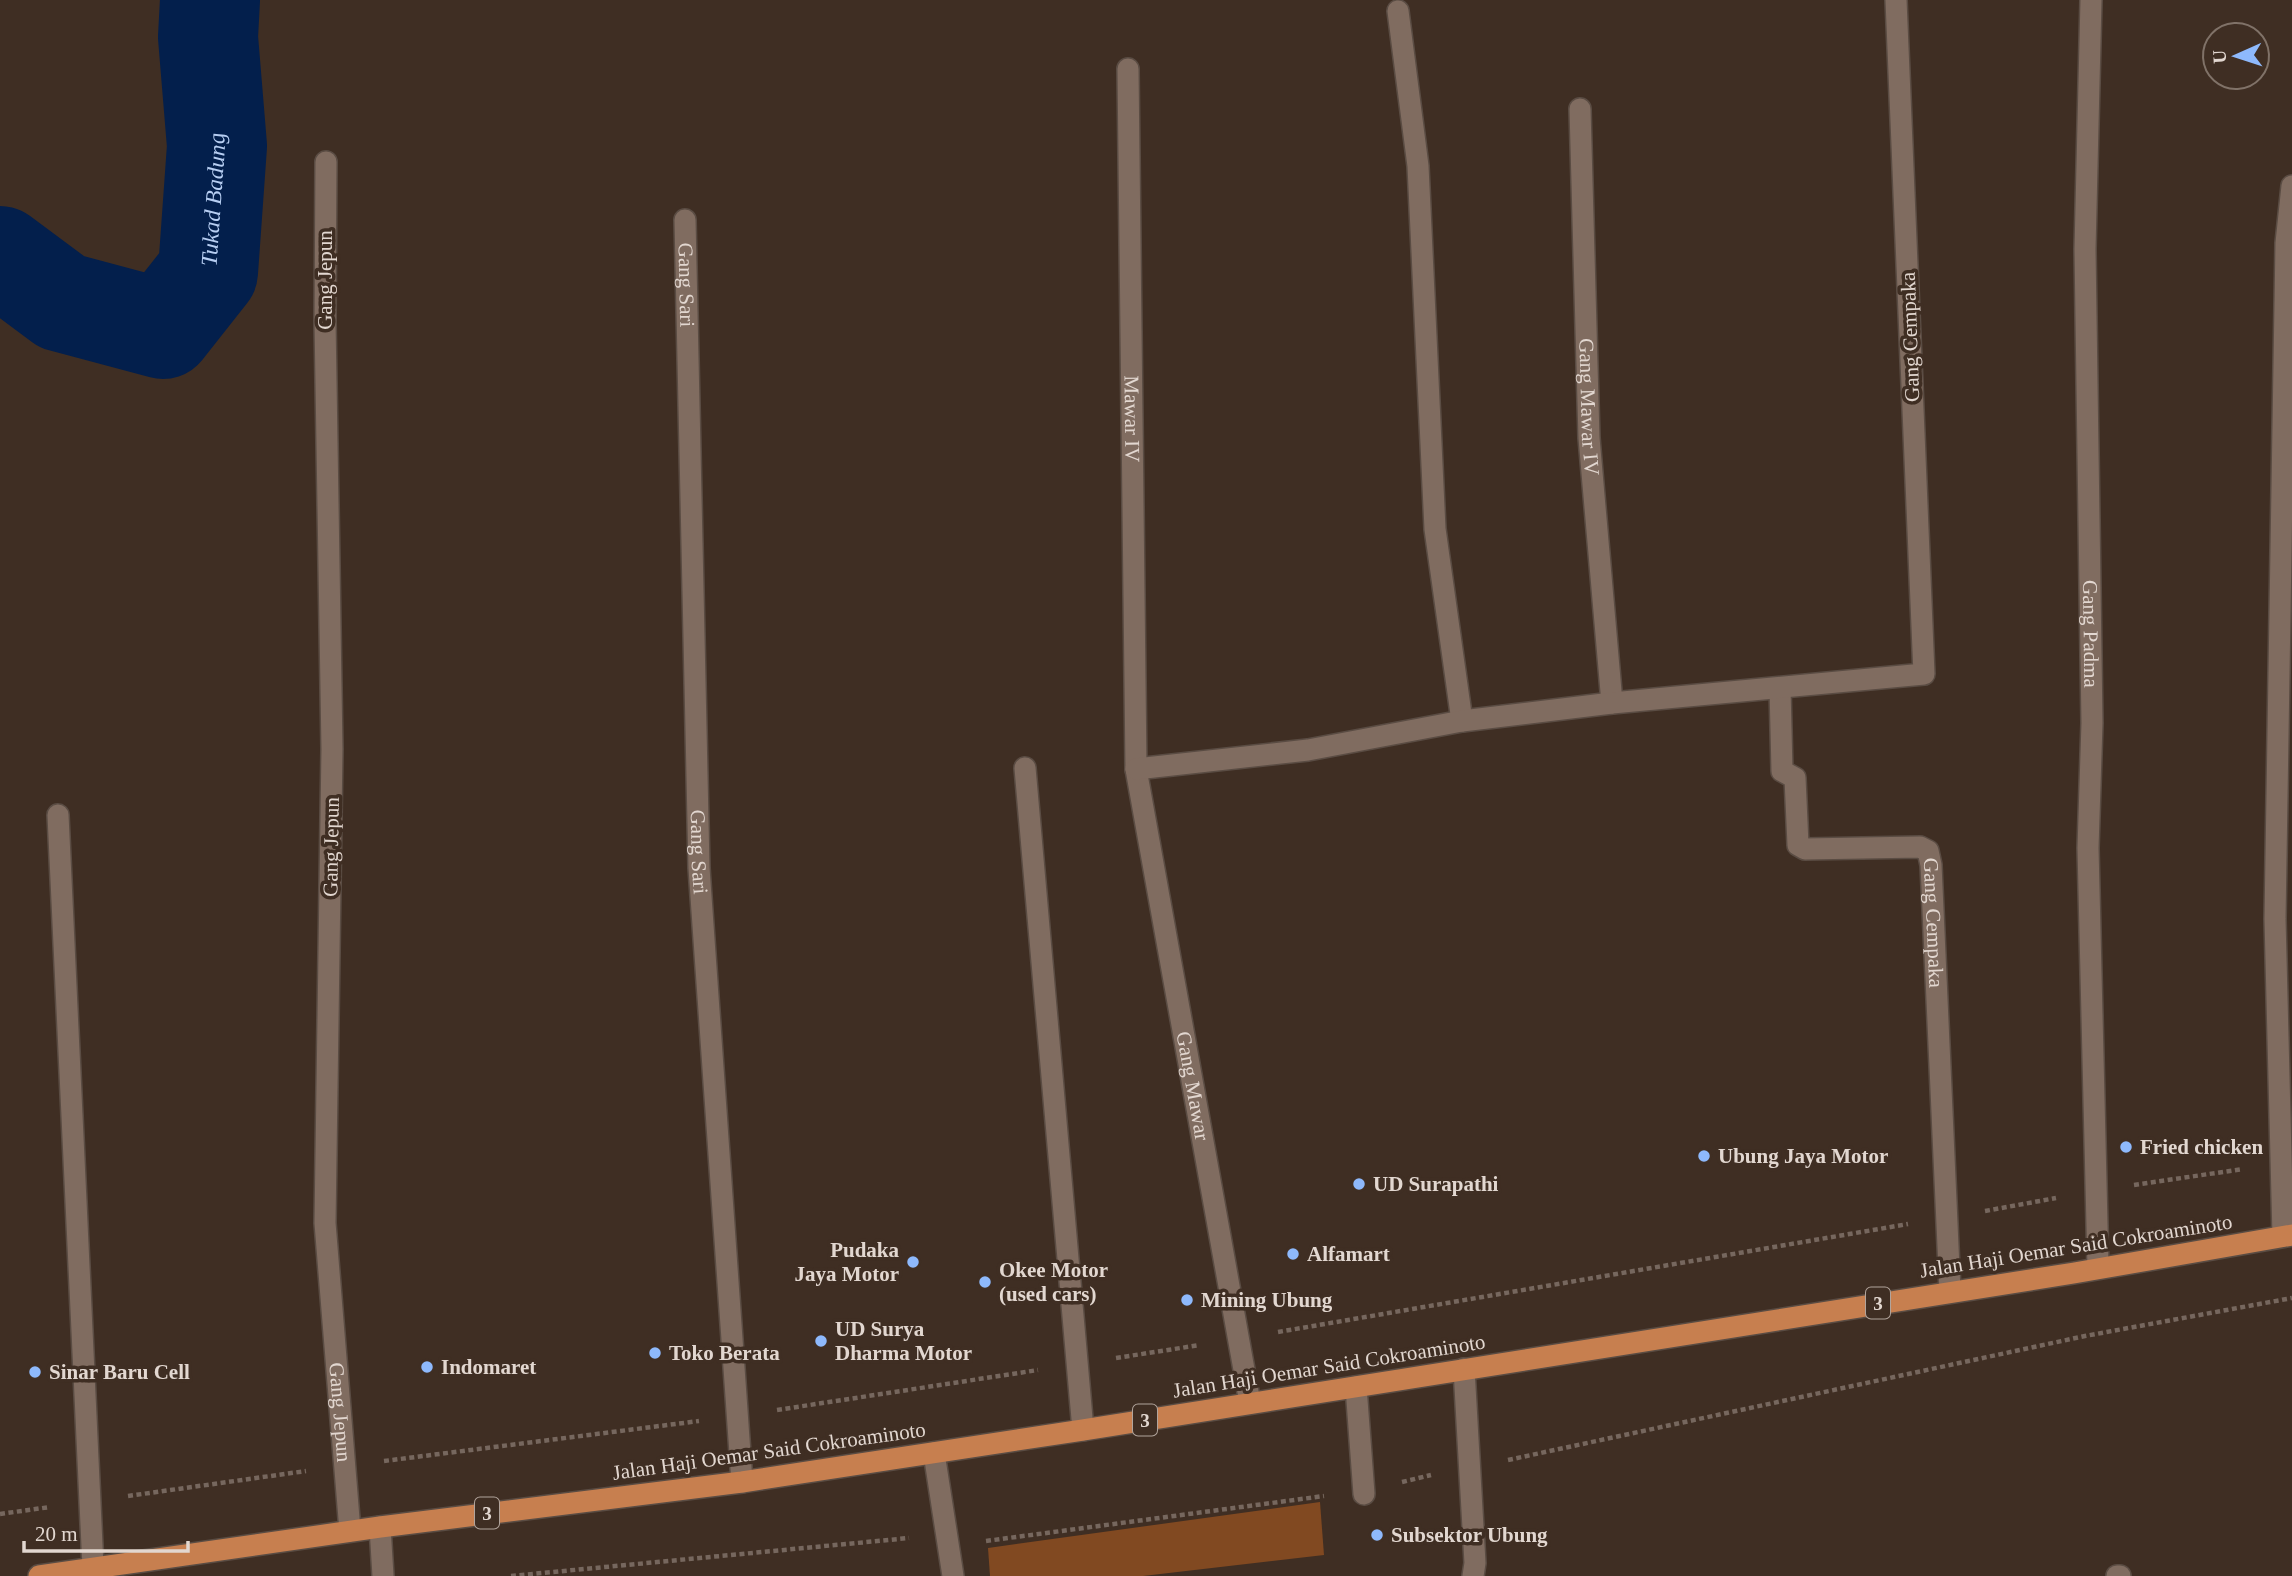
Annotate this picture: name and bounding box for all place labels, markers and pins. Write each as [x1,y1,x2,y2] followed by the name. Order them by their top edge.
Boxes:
[2140,1135,2263,1159] place label: Fried chicken
[2118,1139,2134,1155] marker: Fried chicken
[1718,1144,1888,1168] place label: Ubung Jaya Motor
[1696,1148,1712,1164] marker: Ubung Jaya Motor
[1373,1172,1499,1196] place label: UD Surapathi
[1351,1176,1367,1192] marker: UD Surapathi
[795,1238,899,1286] place label: Pudaka Jaya Motor
[1307,1242,1390,1266] place label: Alfamart
[1285,1246,1301,1262] marker: Alfamart
[905,1254,921,1270] marker: Pudaka Jaya Motor
[999,1258,1108,1306] place label: Okee Motor (used cars)
[977,1274,993,1290] marker: Okee Motor (used cars)
[1201,1288,1333,1312] place label: Mining Ubung
[1179,1292,1195,1308] marker: Mining Ubung
[835,1317,972,1365] place label: UD Surya Dharma Motor
[813,1333,829,1349] marker: UD Surya Dharma Motor
[669,1341,780,1365] place label: Toko Berata
[647,1345,663,1361] marker: Toko Berata
[441,1355,536,1379] place label: Indomaret
[419,1359,435,1375] marker: Indomaret
[49,1360,190,1384] place label: Sinar Baru Cell
[27,1364,43,1380] marker: Sinar Baru Cell
[1391,1523,1548,1547] place label: Subsektor Ubung
[1369,1527,1385,1543] marker: Subsektor Ubung

